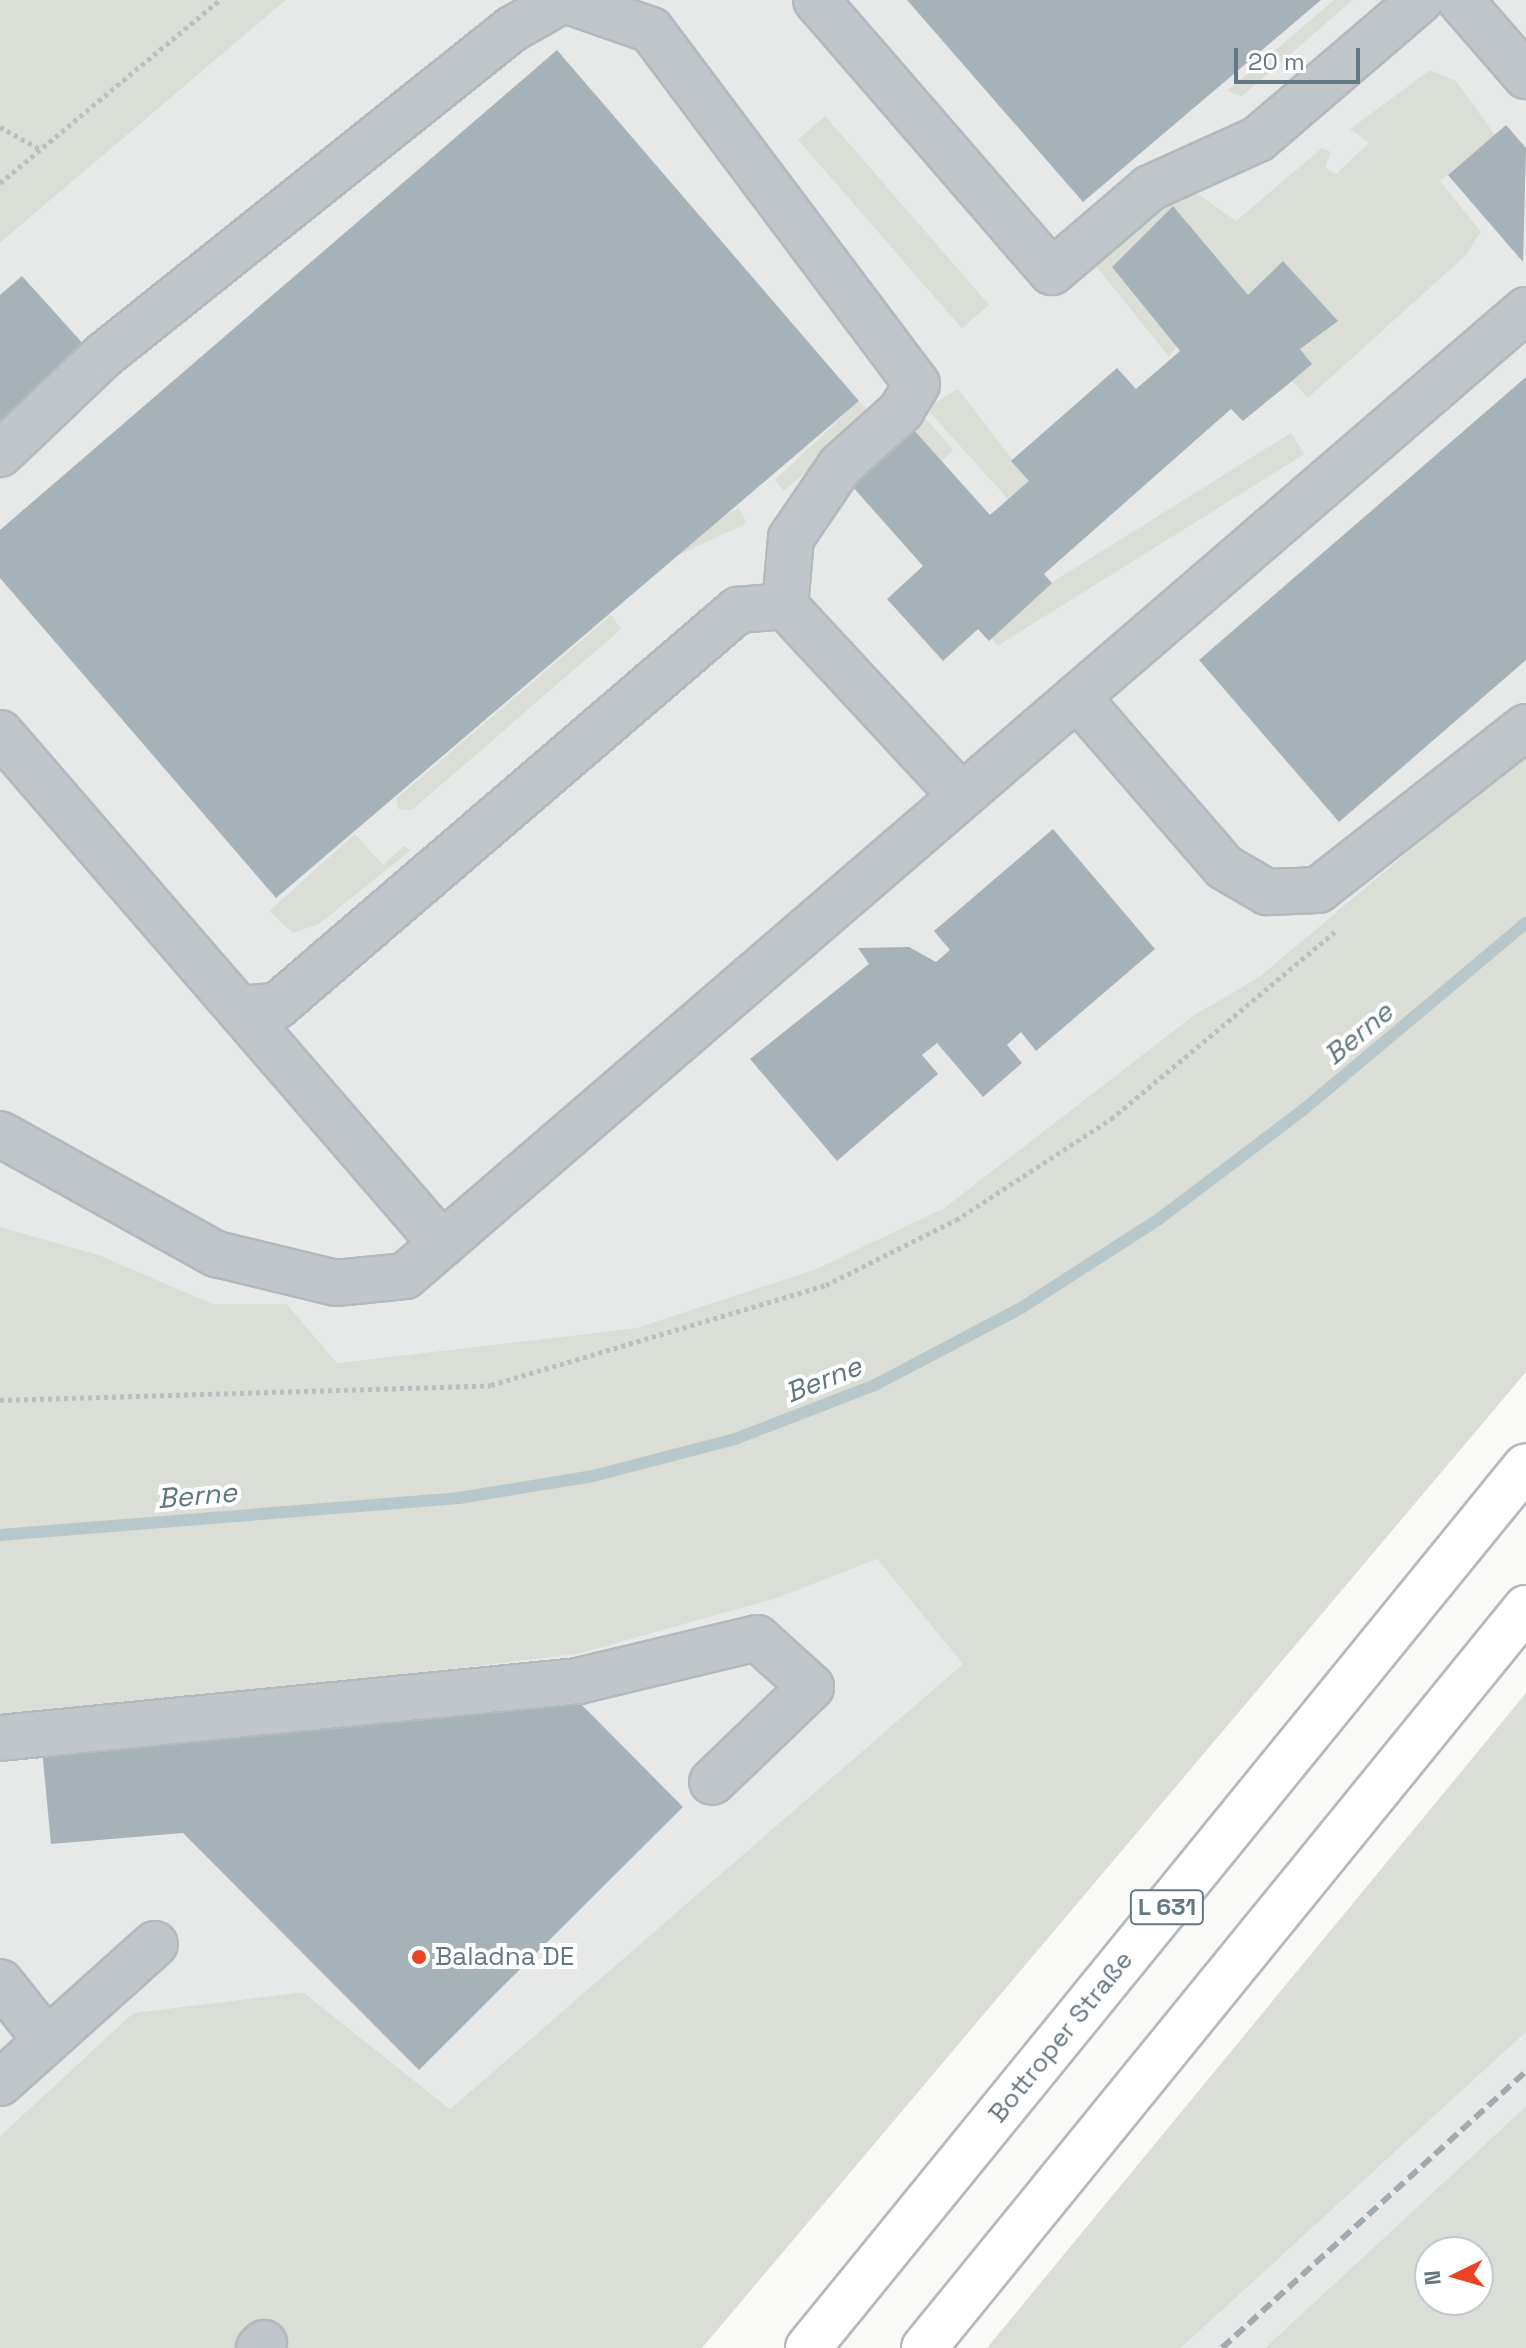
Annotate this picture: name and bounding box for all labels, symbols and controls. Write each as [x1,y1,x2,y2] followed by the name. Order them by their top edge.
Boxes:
[1238,32,1364,82] scale bar
[1248,46,1305,77] text: 20 m
[1317,995,1399,1071] water label: Berne
[780,1349,866,1409] water label: Berne
[156,1475,238,1515] water label: Berne
[1129,1887,1205,1927] road number: L 631
[435,1941,574,1973] place label: Baladna DE
[982,1945,1140,2129] street label: Bottroper Straße
[410,1948,428,1966] marker: Baladna DE
[1414,2236,1494,2316] north arrow
[1417,2269,1447,2286] text: N

